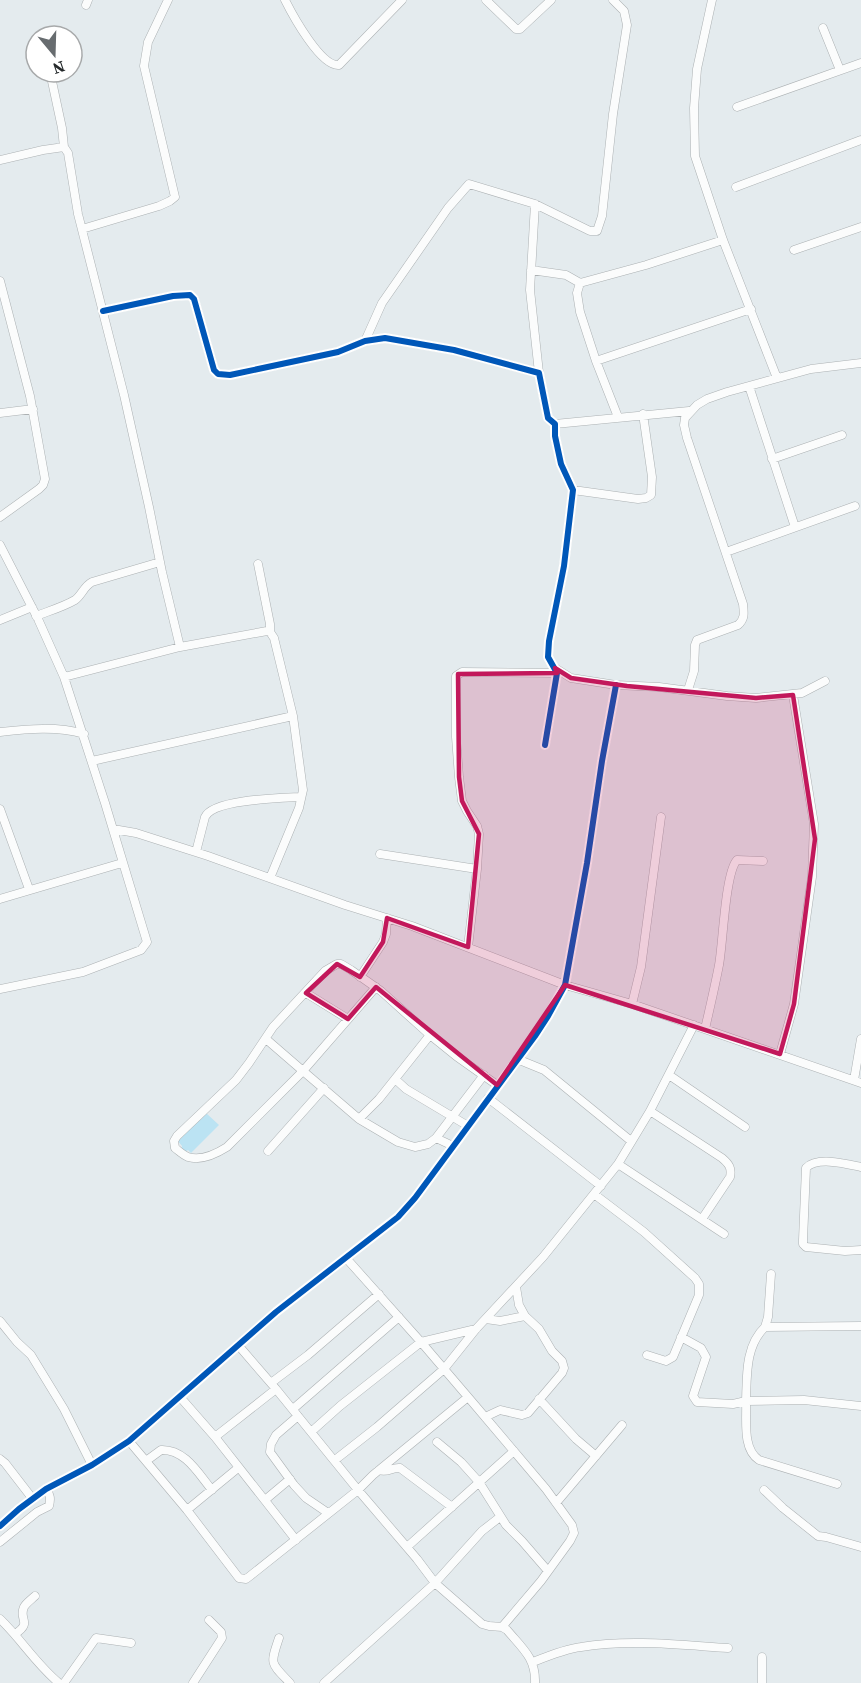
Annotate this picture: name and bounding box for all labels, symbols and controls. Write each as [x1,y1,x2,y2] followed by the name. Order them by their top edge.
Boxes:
[24,24,84,84] north arrow
[49,56,68,81] text: N

